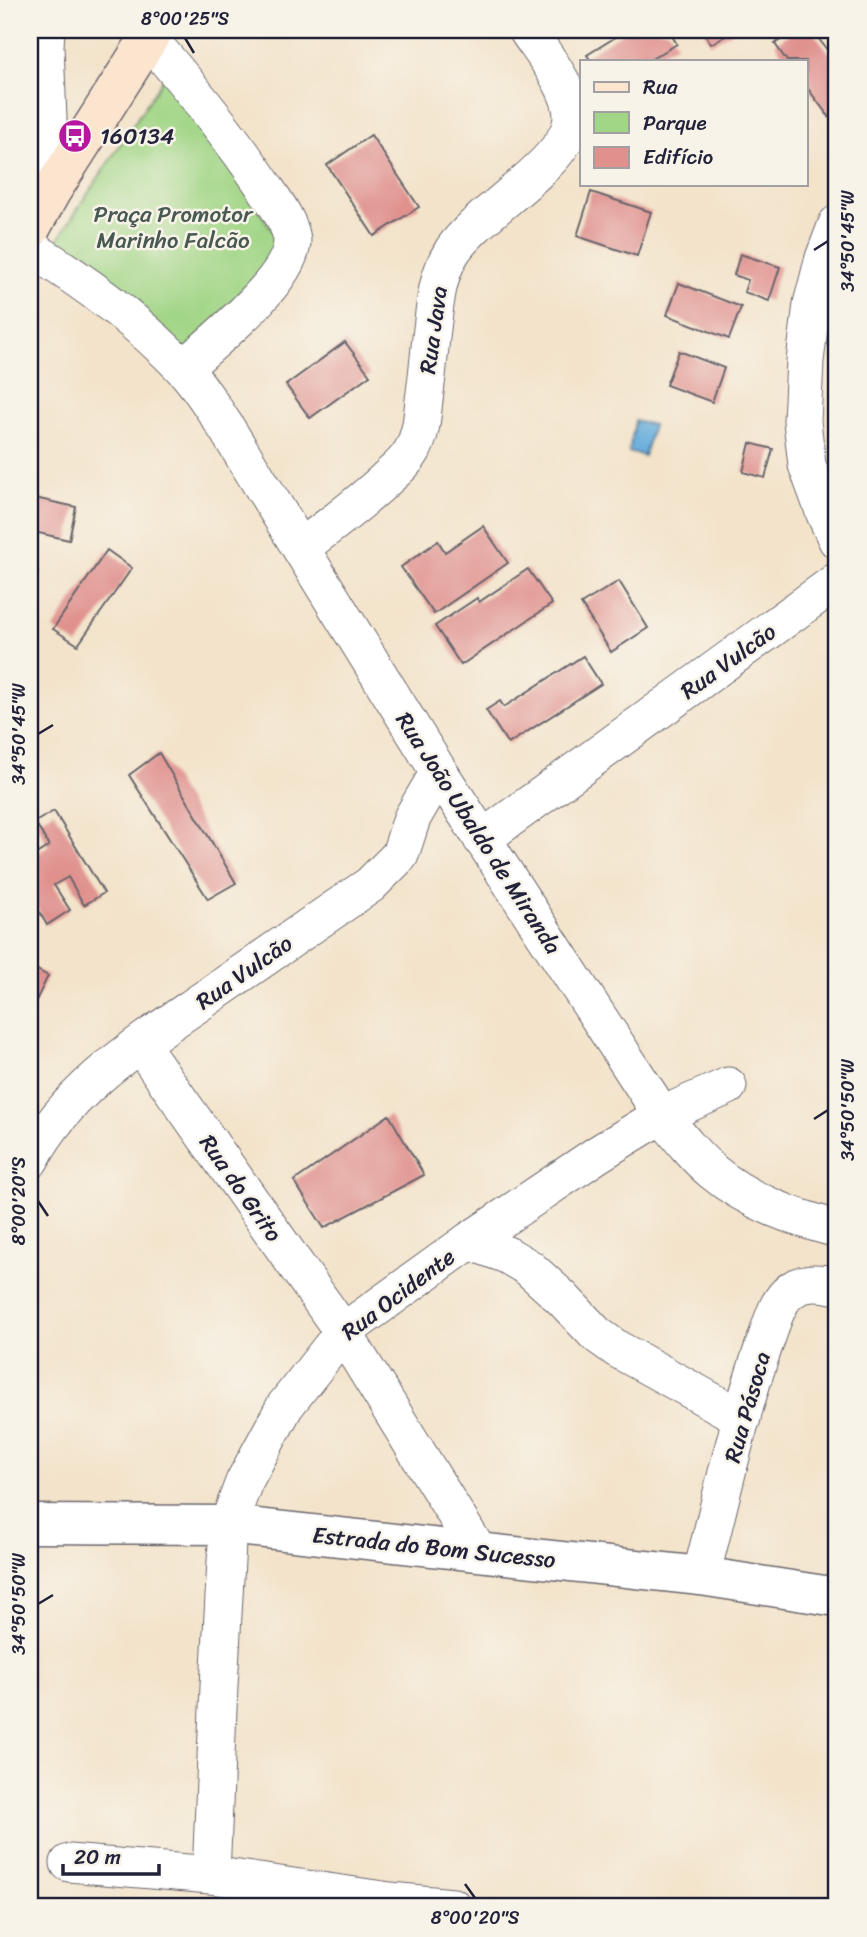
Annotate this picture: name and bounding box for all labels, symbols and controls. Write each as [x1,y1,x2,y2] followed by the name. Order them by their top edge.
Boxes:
[141,3,229,35] text: 8°00'25"S
[580,60,808,186] legend
[643,68,678,106] text: Rua
[643,104,707,142] text: Parque
[100,116,174,157] place label: 160134
[56,117,94,155] bus stop icon: 160134
[643,138,713,176] text: Edifício
[832,189,864,292] text: 34°50'45"W
[94,194,254,261] park label: Praça Promotor Marinho Falcão
[407,283,460,377] street label: Rua Java
[671,612,786,711] street label: Rua Vulcão
[3,682,35,785] text: 34°50'45"W
[384,704,573,963] street label: Rua João Ubaldo de Miranda
[187,924,302,1021] street label: Rua Vulcão
[832,1058,864,1161] text: 34°50'50"W
[188,1126,293,1251] street label: Rua do Grito
[3,1157,35,1245] text: 8°00'20"S
[332,1237,465,1351] street label: Rua Ocidente
[712,1347,783,1468] street label: Rua Pásoca
[310,1514,558,1581] street label: Estrada do Bom Sucesso
[3,1552,35,1655] text: 34°50'50"W
[63,1832,159,1876] scale bar
[74,1838,121,1876] text: 20 m
[431,1902,519,1934] text: 8°00'20"S

